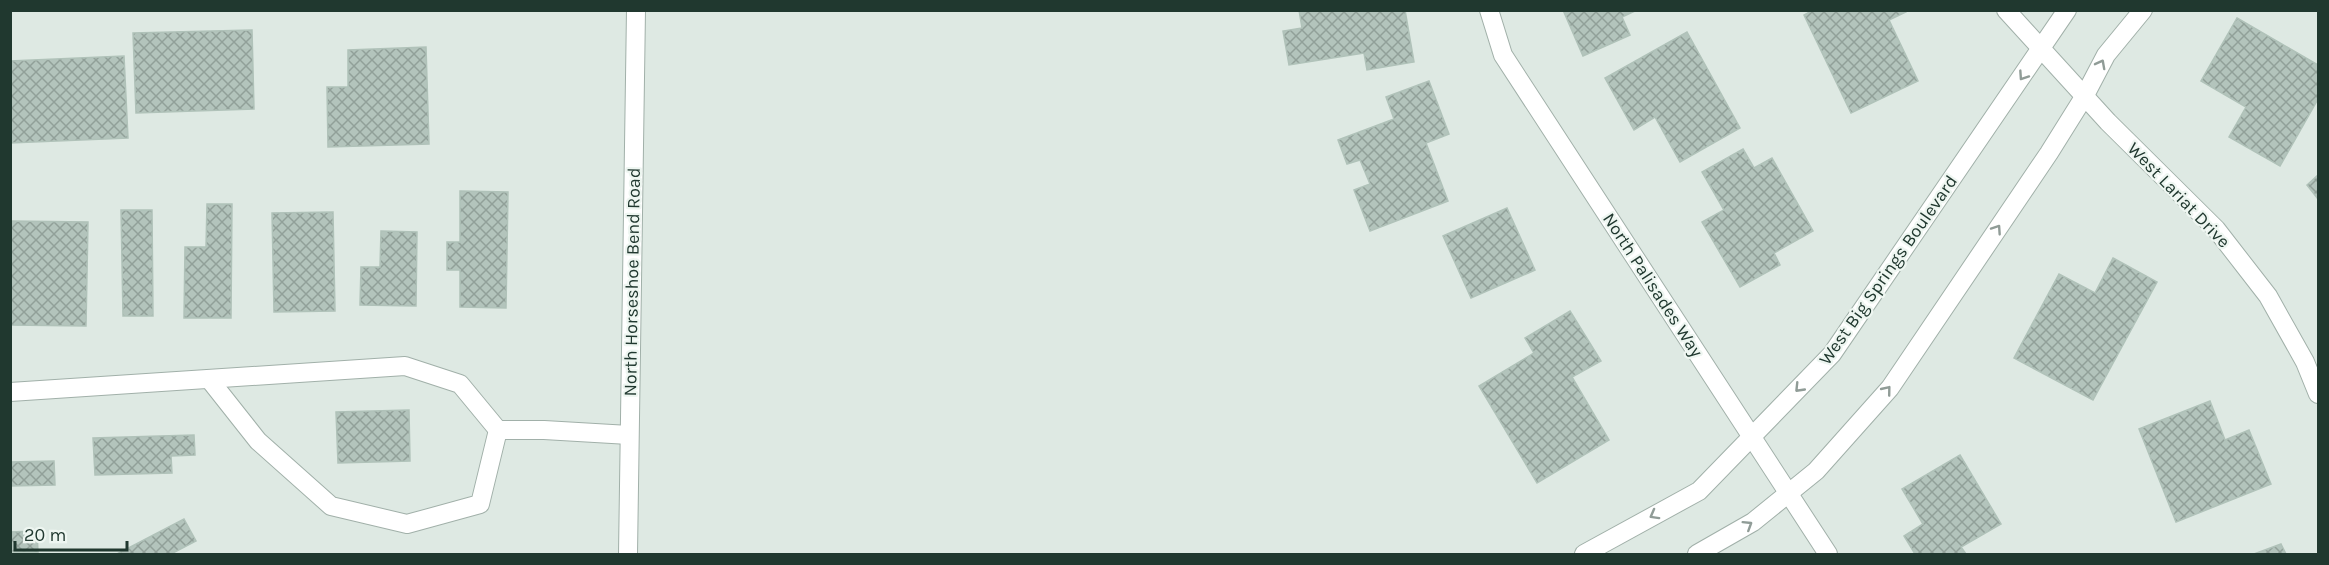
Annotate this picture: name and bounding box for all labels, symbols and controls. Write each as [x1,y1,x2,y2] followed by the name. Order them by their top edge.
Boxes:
[2094,60,2105,71] one-way arrow
[2019,69,2030,80] one-way arrow
[2123,138,2235,252] street label: West Lariat Drive
[619,167,645,397] street label: North Horseshoe Bend Road
[1814,171,1962,369] street label: West Big Springs Boulevard
[1598,209,1708,362] street label: North Palisades Way
[1989,224,2000,235] one-way arrow
[1796,380,1807,391] one-way arrow
[1880,386,1891,397] one-way arrow
[1650,508,1660,520] one-way arrow
[15,514,128,552] scale bar
[1742,521,1752,533] one-way arrow
[24,524,66,546] text: 20 m

